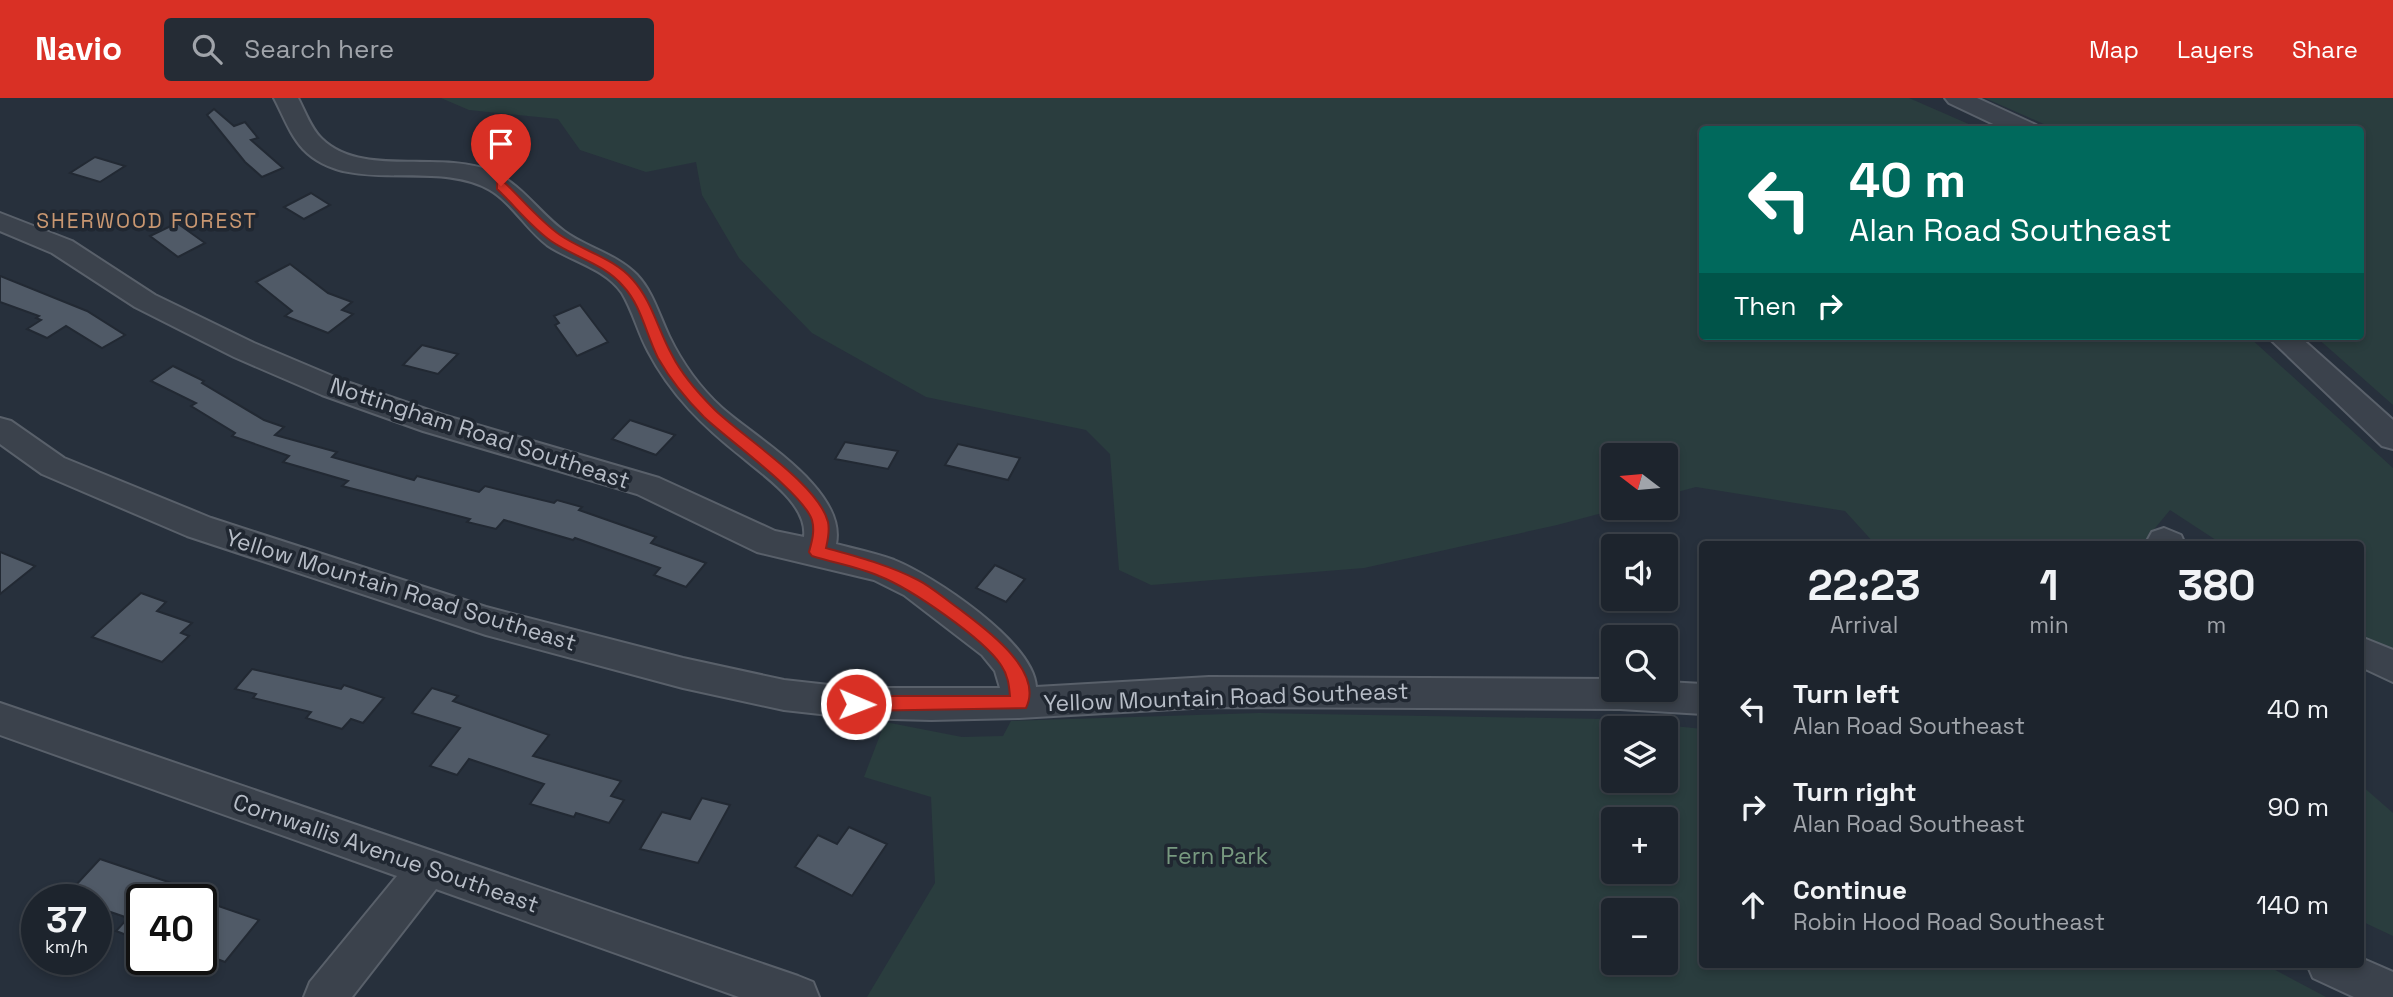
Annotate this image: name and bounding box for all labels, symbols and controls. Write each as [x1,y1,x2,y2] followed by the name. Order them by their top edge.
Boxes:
[164,18,654,81] search box
[35,28,122,70] text: Navio
[188,30,226,68] icon: search
[244,32,394,66] text: Search here
[2089,34,2139,65] text: Map
[2177,34,2254,65] text: Layers
[2292,34,2358,65] text: Share
[471,114,531,186] pin
[482,125,520,163] icon: arrive
[1849,149,1966,211] text: 40 m
[1734,154,1825,245] icon: left
[36,207,258,234] district label: SHERWOOD FOREST
[1849,210,2172,250] text: Alan Road Southeast
[1811,287,1849,325] icon: right
[1734,289,1797,323] text: Then
[326,370,634,496] street label: Nottingham Road Southeast
[1601,443,1678,520] north arrow
[1601,443,1678,975] map controls
[222,522,580,658] street label: Yellow Mountain Road Southeast
[1601,534,1678,611] button: sound
[1808,559,1921,612] text: 22:23
[2039,559,2058,612] text: 1
[2177,559,2255,612] text: 380
[1830,610,1898,640] text: Arrival
[2029,610,2069,640] text: min
[2206,610,2226,640] text: m
[1601,625,1678,702] button: search
[819,667,893,741] position arrow
[1043,676,1409,718] street label: Yellow Mountain Road Southeast
[1793,677,1900,711] text: Turn left
[1734,690,1772,728] icon: left
[2267,692,2329,726] text: 40 m
[1793,711,2025,741] text: Alan Road Southeast
[1601,716,1678,793] button: layers
[1793,775,1917,809] text: Turn right
[229,787,543,919] street label: Cornwallis Avenue Southeast
[1734,788,1772,826] icon: right
[2267,790,2329,824] text: 90 m
[1601,807,1678,884] button: +
[1793,809,2025,839] text: Alan Road Southeast
[1166,841,1268,871] park label: Fern Park
[1793,873,1907,907] text: Continue
[126,884,217,975] speed limit sign: 40
[1734,886,1772,924] icon: ahead
[2256,888,2329,922] text: 140 m
[46,898,87,942] text: 37
[1601,898,1678,975] button: −
[1793,907,2105,937] text: Robin Hood Road Southeast
[45,935,88,958] text: km/h

